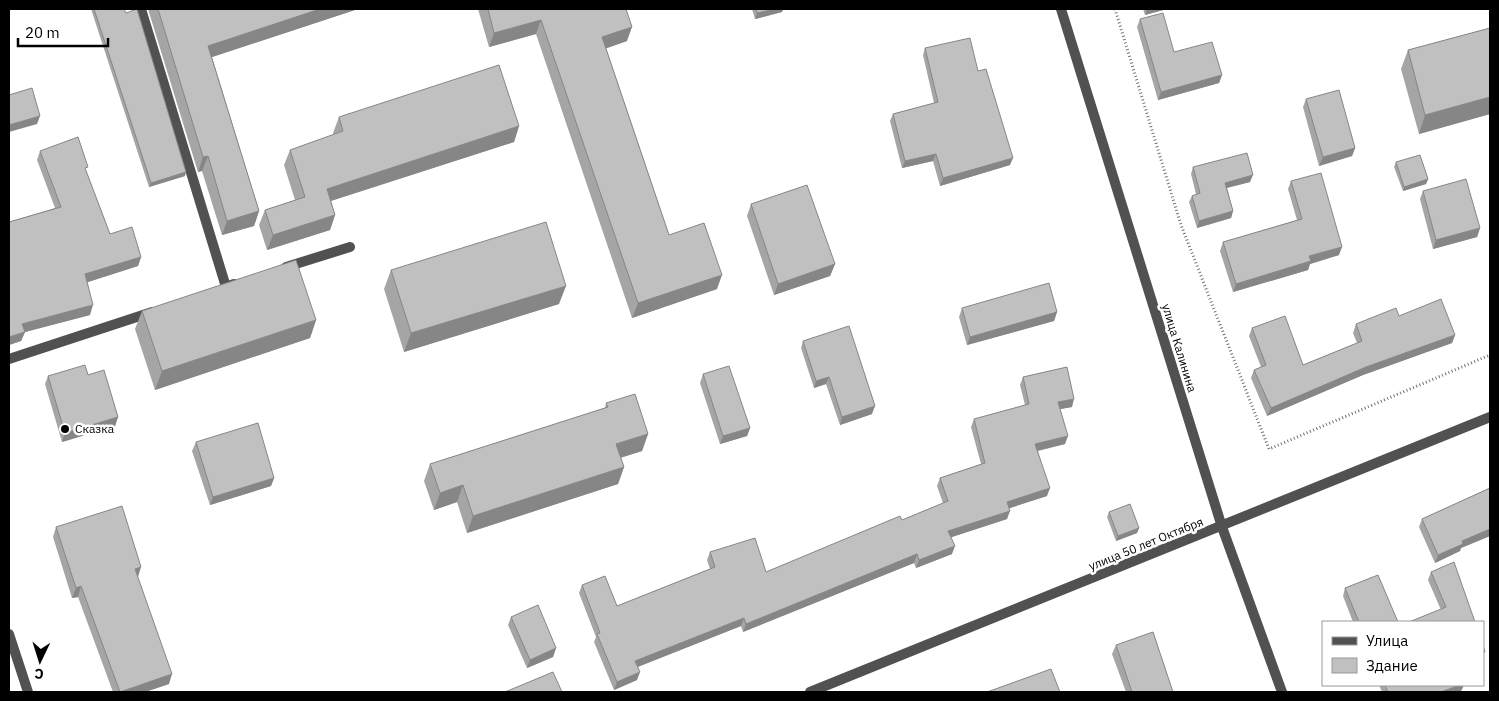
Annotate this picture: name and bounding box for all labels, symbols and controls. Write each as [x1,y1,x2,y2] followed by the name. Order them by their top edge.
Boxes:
[18,15,108,47] scale bar
[25,23,60,42] text: 20 m
[1159,302,1200,395] street label: улица Калинина
[75,421,115,436] place label: Сказка
[59,423,71,435] marker: Сказка
[1086,514,1205,573] street label: улица 50 лет Октября
[1322,621,1484,686] legend
[1366,631,1408,650] text: Улица
[15,636,65,686] north arrow
[1366,656,1418,675] text: Здание
[34,665,44,683] text: С

